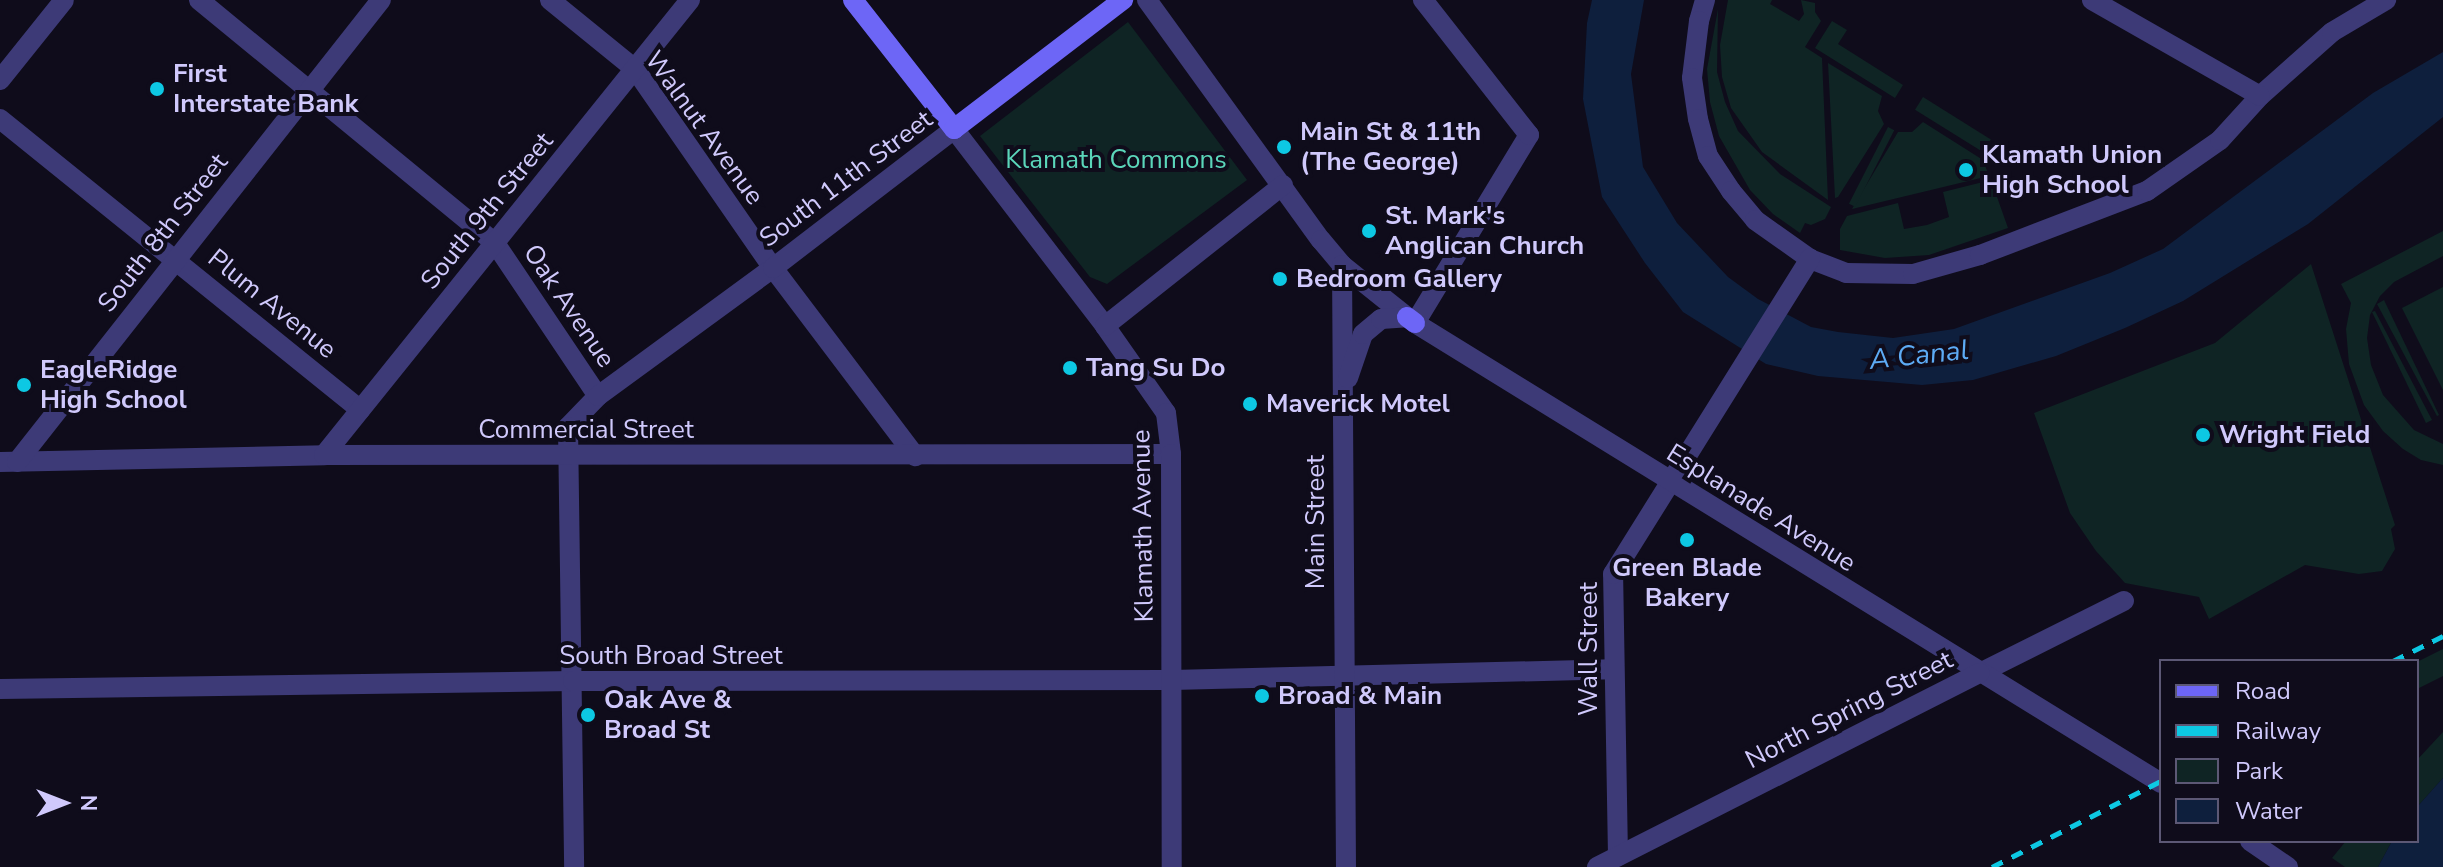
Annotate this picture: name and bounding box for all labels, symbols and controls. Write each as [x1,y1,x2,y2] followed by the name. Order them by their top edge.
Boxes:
[638,45,770,211] street label: Walnut Avenue
[173,58,359,120] place label: First Interstate Bank
[148,80,166,98] marker: First Interstate Bank
[753,104,939,254] street label: South 11th Street
[1300,116,1481,178] place label: Main St & 11th (The George)
[414,126,560,296] street label: South 9th Street
[1275,138,1293,156] marker: Main St & 11th (The George)
[1982,139,2162,200] place label: Klamath Union High School
[1005,144,1227,176] park label: Klamath Commons
[91,147,235,319] street label: South 8th Street
[1957,161,1975,179] marker: Klamath Union High School
[1385,200,1584,262] place label: St. Mark's Anglican Church
[1360,222,1378,240] marker: St. Mark's Anglican Church
[516,238,622,374] street label: Oak Avenue
[202,243,342,365] street label: Plum Avenue
[1296,263,1502,295] place label: Bedroom Gallery
[1271,270,1289,288] marker: Bedroom Gallery
[1868,333,1970,377] water label: A Canal
[1086,352,1226,384] place label: Tang Su Do
[40,354,187,416] place label: EagleRidge High School
[1061,359,1079,377] marker: Tang Su Do
[15,376,33,394] marker: EagleRidge High School
[1266,388,1450,420] place label: Maverick Motel
[1241,395,1259,413] marker: Maverick Motel
[478,414,694,446] street label: Commercial Street
[2219,419,2370,451] place label: Wright Field
[2194,426,2212,444] marker: Wright Field
[1126,429,1160,623] street label: Klamath Avenue
[1661,437,1861,579] street label: Esplanade Avenue
[1300,455,1332,589] street label: Main Street
[1678,531,1696,549] marker: Green Blade Bakery
[1612,552,1762,614] place label: Green Blade Bakery
[1573,582,1605,716] street label: Wall Street
[559,640,783,672] street label: South Broad Street
[1740,644,1958,776] street label: North Spring Street
[2159,659,2419,843] legend
[2235,675,2291,707] text: Road
[1278,680,1442,712] place label: Broad & Main
[604,684,732,746] place label: Oak Ave & Broad St
[1253,687,1271,705] marker: Broad & Main
[579,706,597,724] marker: Oak Ave & Broad St
[2235,715,2321,747] text: Railway
[2235,755,2283,787] text: Park
[24,763,104,843] north arrow
[73,795,103,811] text: N
[2235,795,2302,827] text: Water

